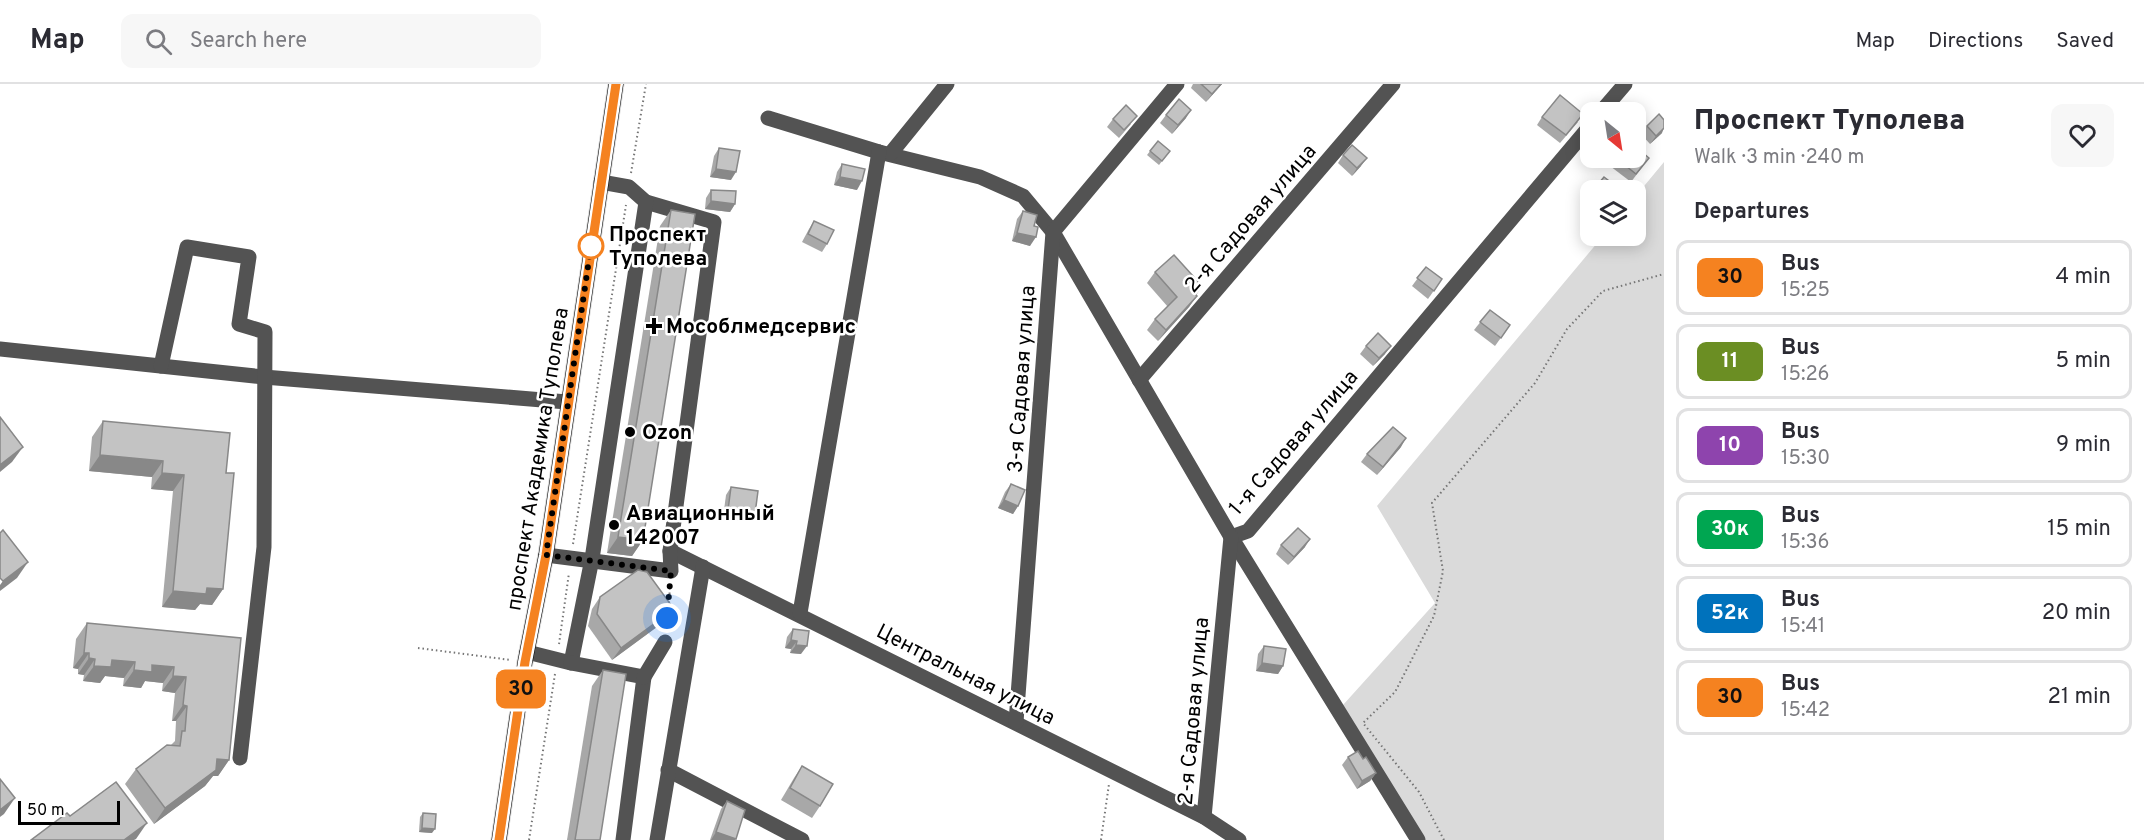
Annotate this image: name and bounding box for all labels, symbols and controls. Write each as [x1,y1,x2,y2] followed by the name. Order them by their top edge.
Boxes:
[121,14,541,68] search box
[30,23,85,59] text: Map
[142,25,175,58] icon: search
[190,28,307,55] text: Search here
[1855,28,1895,55] text: Map
[1928,28,2023,55] text: Directions
[2056,28,2114,55] text: Saved
[1580,102,1646,168] north arrow
[1580,102,1646,246] map controls
[1694,104,1965,140] text: Проспект Туполева
[2051,104,2114,167] button: heart
[1179,139,1323,299] street label: 2-я Садовая улица
[1694,145,1864,171] text: Walk · 3 min · 240 m
[1580,180,1646,246] button: layers
[1694,199,1810,226] text: Departures
[609,222,707,273] place label: Проспект Туполева
[578,233,604,259] marker: Проспект Туполева
[1781,251,1820,278] text: Bus
[1717,264,1743,291] text: 30
[2056,264,2111,291] text: 4 min
[1781,278,1830,304] text: 15:25
[1002,284,1043,474] street label: 3-я Садовая улица
[501,306,576,613] street label: проспект Академика Туполева
[666,314,856,341] place label: Мособлмедсервис
[647,319,661,333] marker: Мособлмедсервис
[1781,335,1820,362] text: Bus
[1722,348,1738,375] text: 11
[2056,348,2111,375] text: 5 min
[1781,362,1830,388] text: 15:26
[1223,365,1365,521] street label: 1-я Садовая улица
[1781,419,1820,446] text: Bus
[642,420,692,447] place label: Ozon
[623,425,637,439] marker: Ozon
[1719,432,1741,459] text: 10
[2056,432,2111,459] text: 9 min
[1781,446,1830,472] text: 15:30
[626,501,775,552] place label: Авиационный 142007
[1781,503,1820,530] text: Bus
[1711,516,1749,543] text: 30к
[2047,516,2111,543] text: 15 min
[607,518,621,532] marker: Авиационный 142007
[1781,530,1829,556] text: 15:36
[1781,587,1820,614] text: Bus
[1711,600,1749,627] text: 52к
[2042,600,2111,627] text: 20 min
[652,603,682,633] your location
[1781,614,1825,640] text: 15:41
[1173,616,1216,806] street label: 2-я Садовая улица
[871,619,1059,732] street label: Центральная улица
[494,670,548,708] line badge: 30
[1781,671,1820,698] text: Bus
[508,676,534,703] text: 30
[1717,684,1743,711] text: 30
[2048,684,2111,711] text: 21 min
[1781,698,1830,724] text: 15:42
[18,798,120,826] scale bar
[27,801,65,821] text: 50 m

